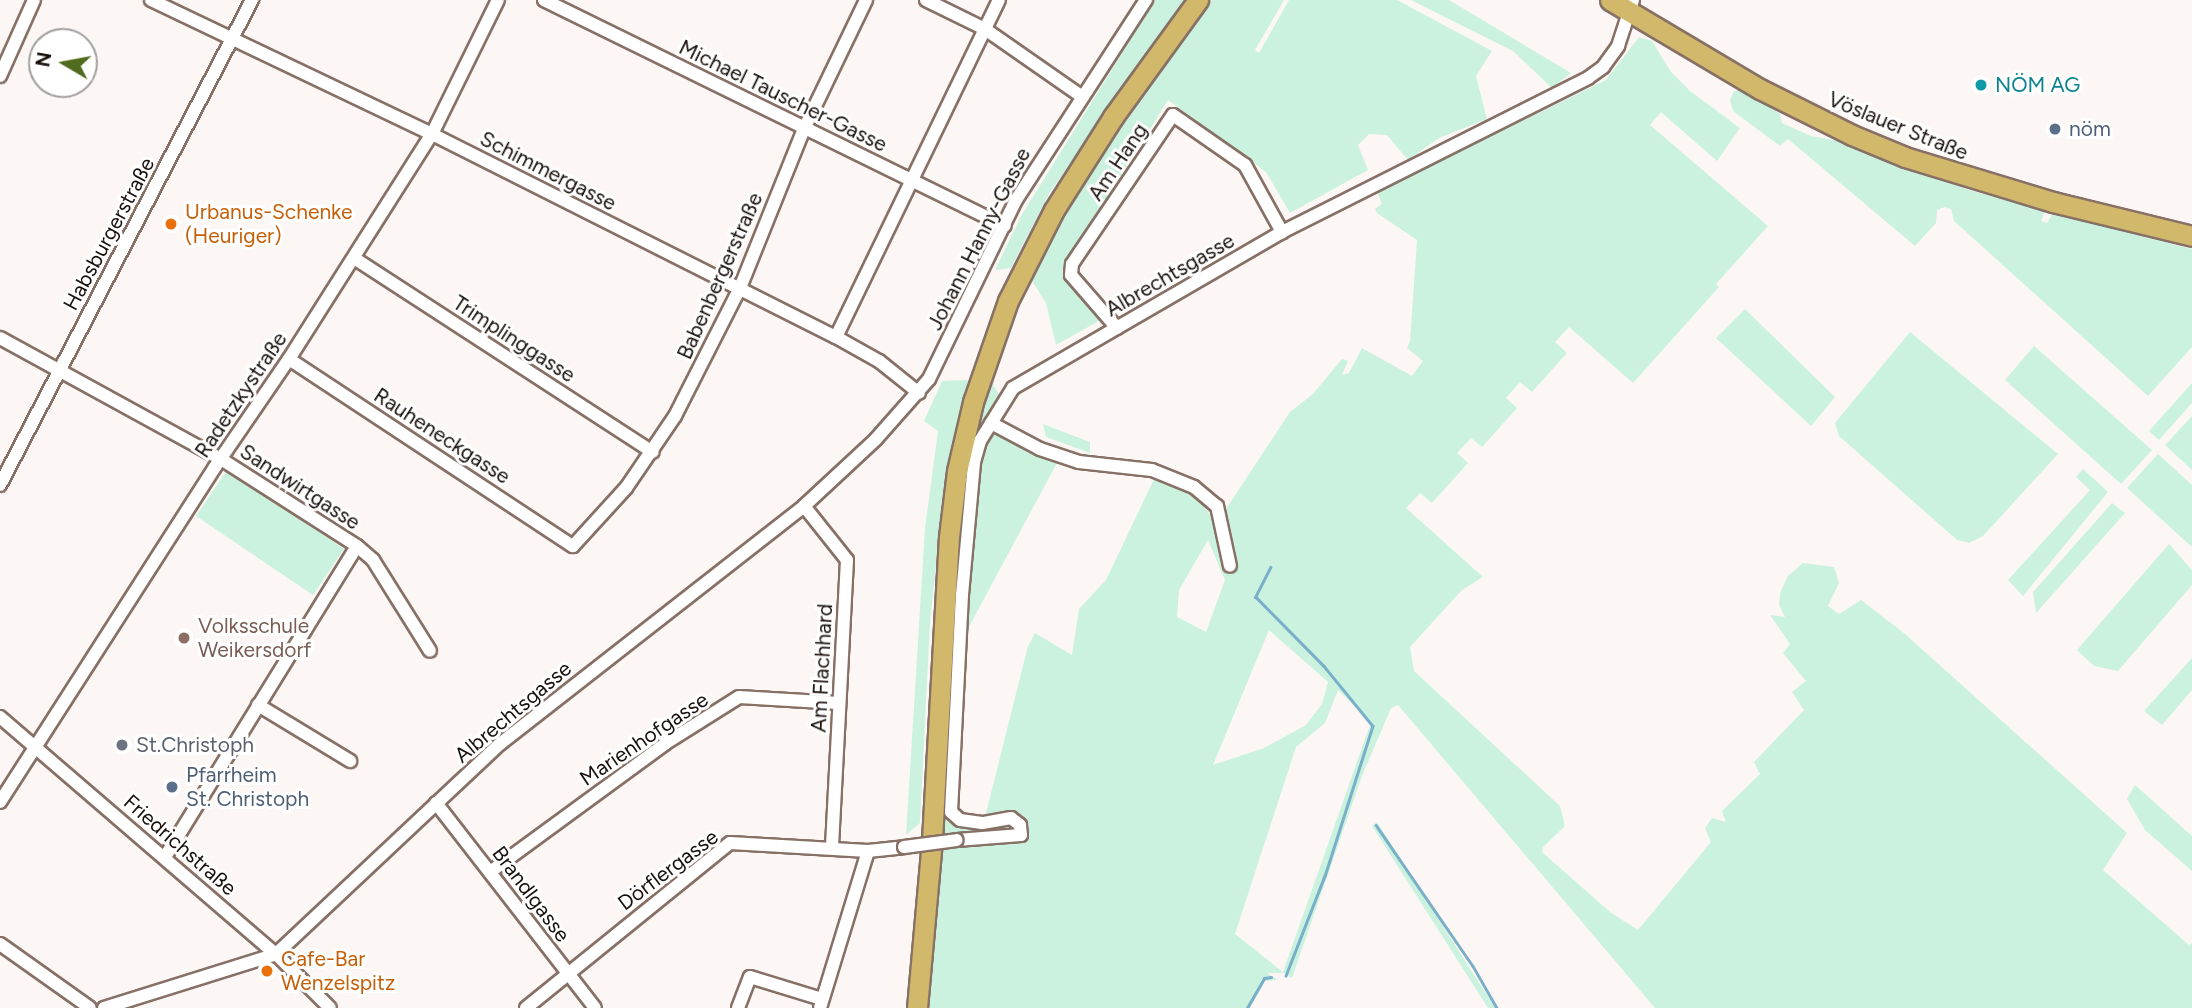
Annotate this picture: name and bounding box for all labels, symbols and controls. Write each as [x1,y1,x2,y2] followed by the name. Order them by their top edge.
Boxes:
[28,28,98,98] north arrow
[675,35,891,157] street label: Michael Tauscher-Gasse
[31,50,56,69] text: N
[1995,72,2080,98] place label: NÖM AG
[1973,77,1989,93] marker: NÖM AG
[1824,87,1972,165] street label: Vöslauer Straße
[2069,116,2111,142] place label: nöm
[1083,119,1153,205] street label: Am Hang
[2047,121,2063,137] marker: nöm
[476,126,620,216] street label: Schimmergasse
[922,144,1036,334] street label: Johann Hanny-Gasse
[58,153,160,315] street label: Habsburgerstraße
[672,189,768,363] street label: Babenbergerstraße
[185,199,353,249] place label: Urbanus-Schenke (Heuriger)
[163,216,179,232] marker: Urbanus-Schenke (Heuriger)
[1101,228,1239,322] street label: Albrechtsgasse
[448,290,580,388] street label: Trimplinggasse
[190,327,292,463] street label: Radetzkystraße
[369,383,515,489] street label: Rauheneckgasse
[235,439,365,535] street label: Sandwirtgasse
[806,603,838,733] street label: Am Flachhard
[198,613,311,663] place label: Volksschule Weikersdorf
[176,630,192,646] marker: Volksschule Weikersdorf
[450,656,576,768] street label: Albrechtsgasse
[575,687,713,791] street label: Marienhofgasse
[136,732,254,758] place label: St.Christoph
[114,737,130,753] marker: St.Christoph
[186,762,309,812] place label: Pfarrheim St. Christoph
[164,779,180,795] marker: Pfarrheim St. Christoph
[119,789,241,901] street label: Friedrichstraße
[613,824,723,916] street label: Dörflergasse
[487,841,575,947] street label: Brandlgasse
[281,946,395,996] place label: Cafe-Bar Wenzelspitz
[259,963,275,979] marker: Cafe-Bar Wenzelspitz

